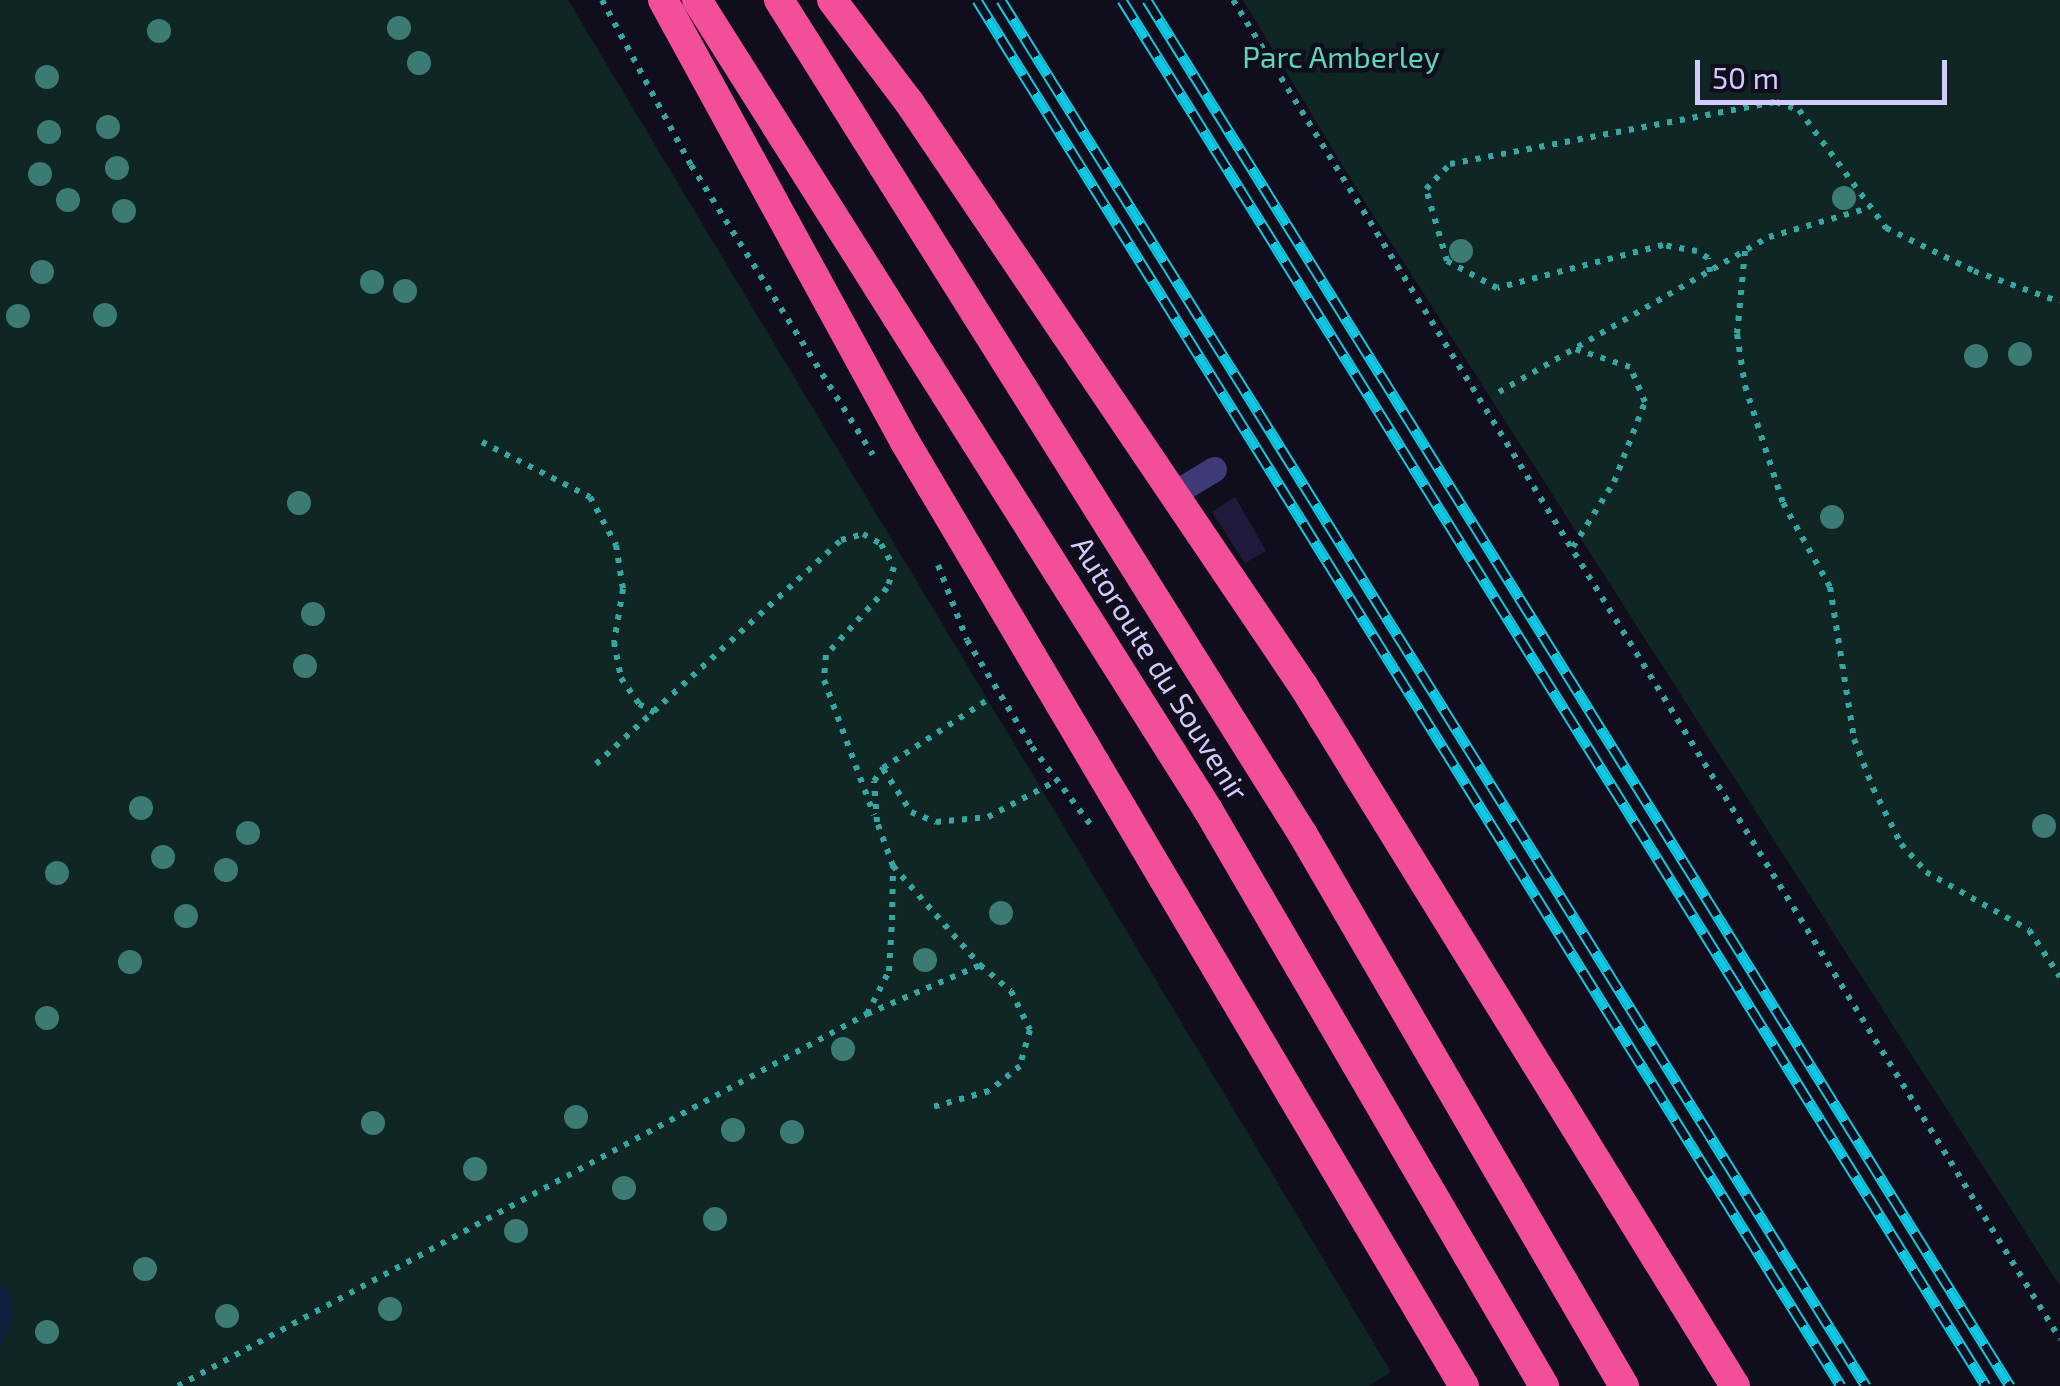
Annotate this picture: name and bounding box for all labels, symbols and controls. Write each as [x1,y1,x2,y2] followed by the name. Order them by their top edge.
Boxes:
[1242,38,1440,74] park label: Parc Amberley
[1700,40,1952,102] scale bar
[1712,59,1779,95] text: 50 m
[1065,529,1257,807] street label: Autoroute du Souvenir

